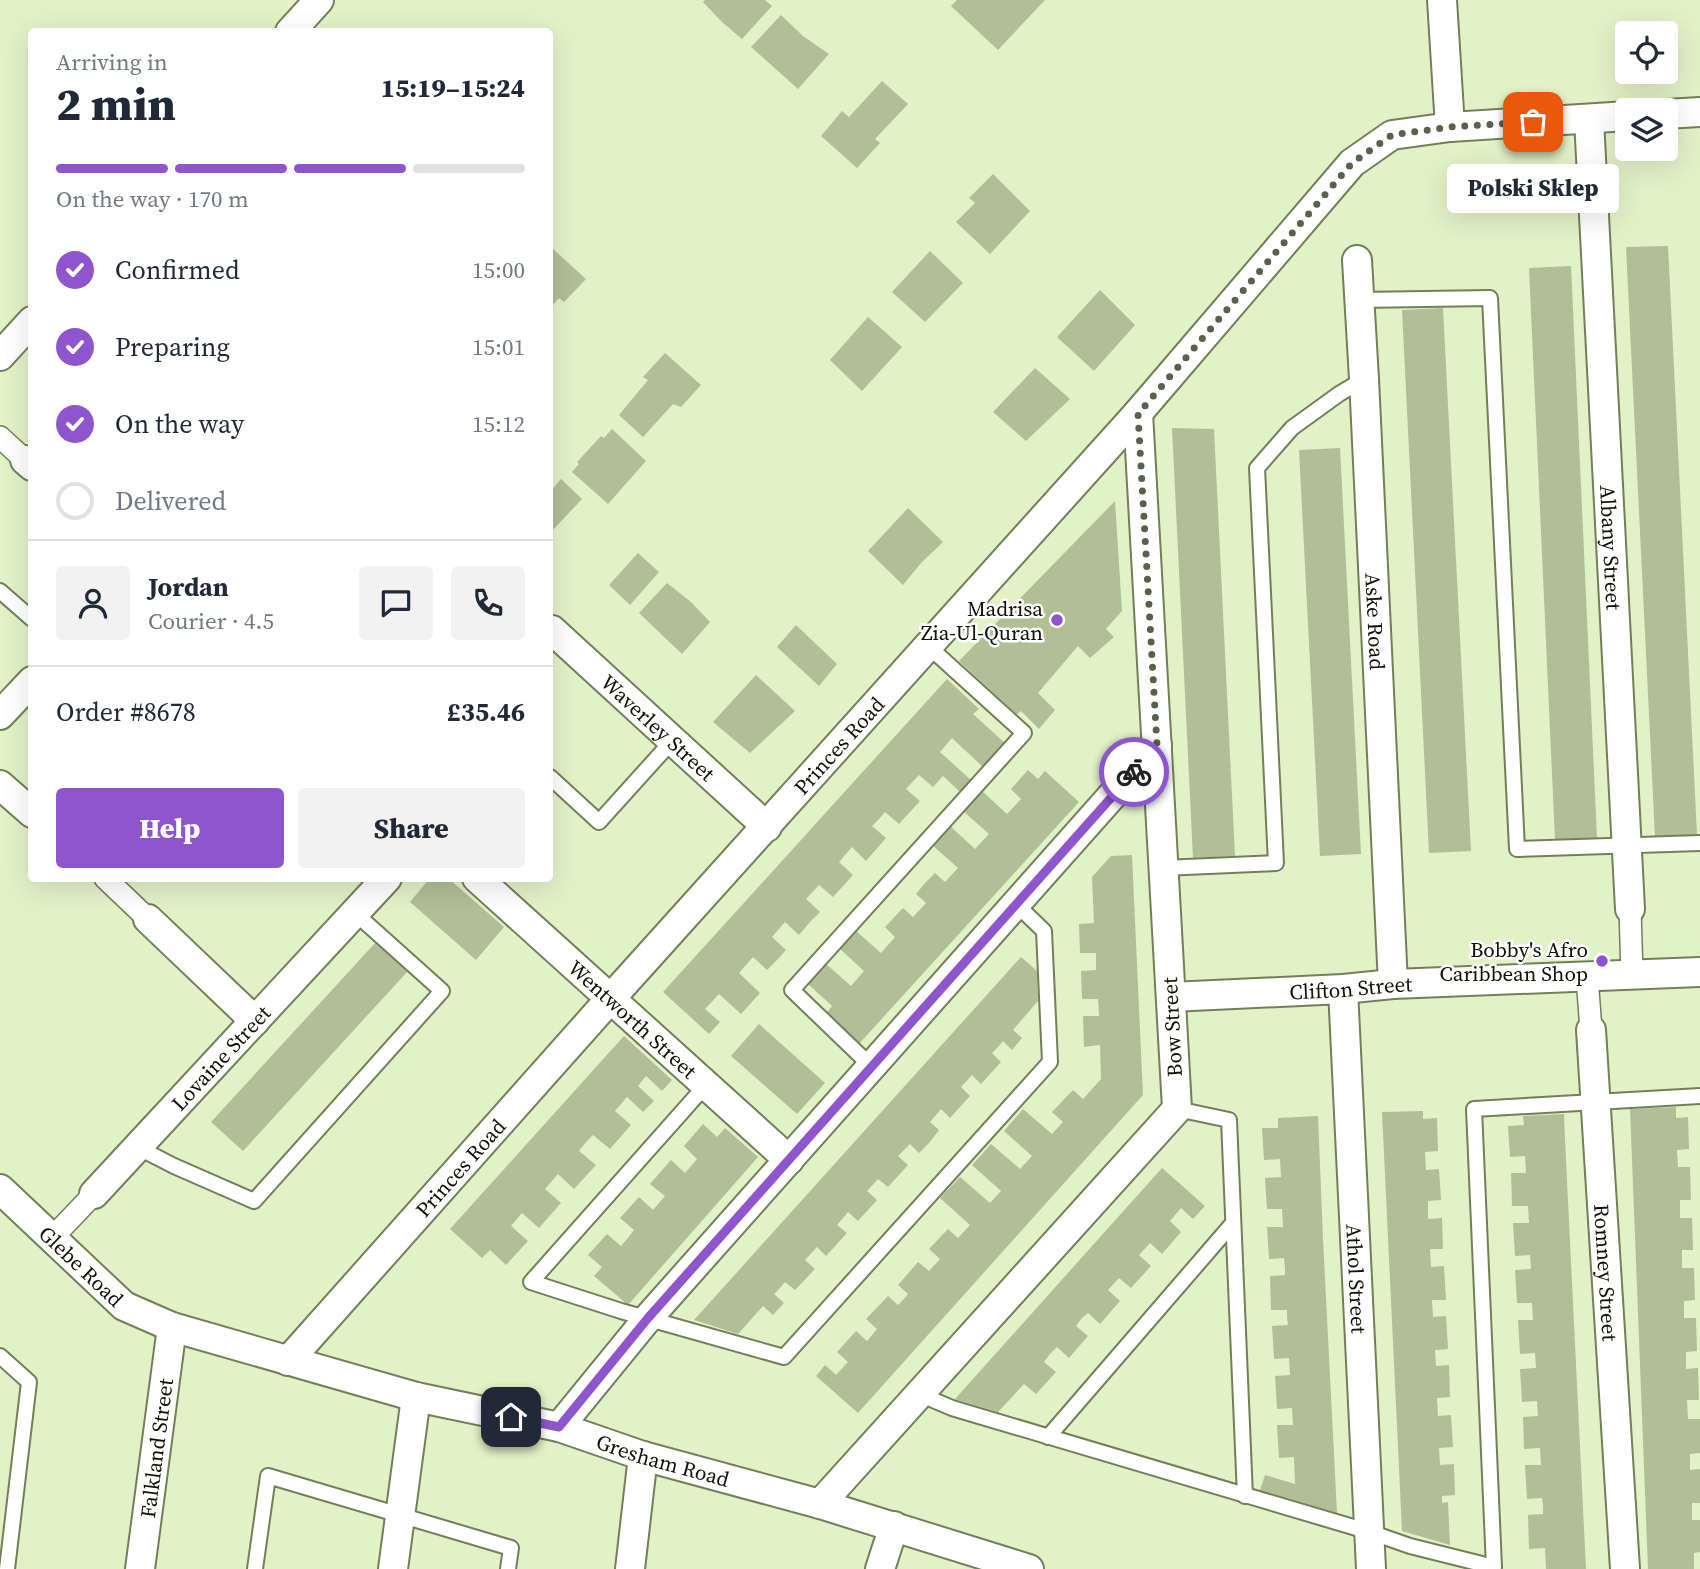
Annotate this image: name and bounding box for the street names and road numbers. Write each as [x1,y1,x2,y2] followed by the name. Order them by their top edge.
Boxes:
[1594,484,1629,611] street label: Albany Street
[1359,572,1392,671] street label: Aske Road
[595,667,722,787] street label: Waverley Street
[787,690,891,801] street label: Princes Road
[562,953,704,1085] street label: Wentworth Street
[1289,969,1413,1006] street label: Clifton Street
[1155,976,1189,1078] street label: Bow Street
[164,998,277,1117] street label: Lovaine Street
[409,1112,512,1223] street label: Princes Road
[1588,1203,1625,1342] street label: Romney Street
[33,1219,130,1313] street label: Glebe Road
[1340,1223,1374,1334] street label: Athol Street
[132,1376,180,1520] street label: Falkland Street
[593,1427,733,1493] street label: Gresham Road

